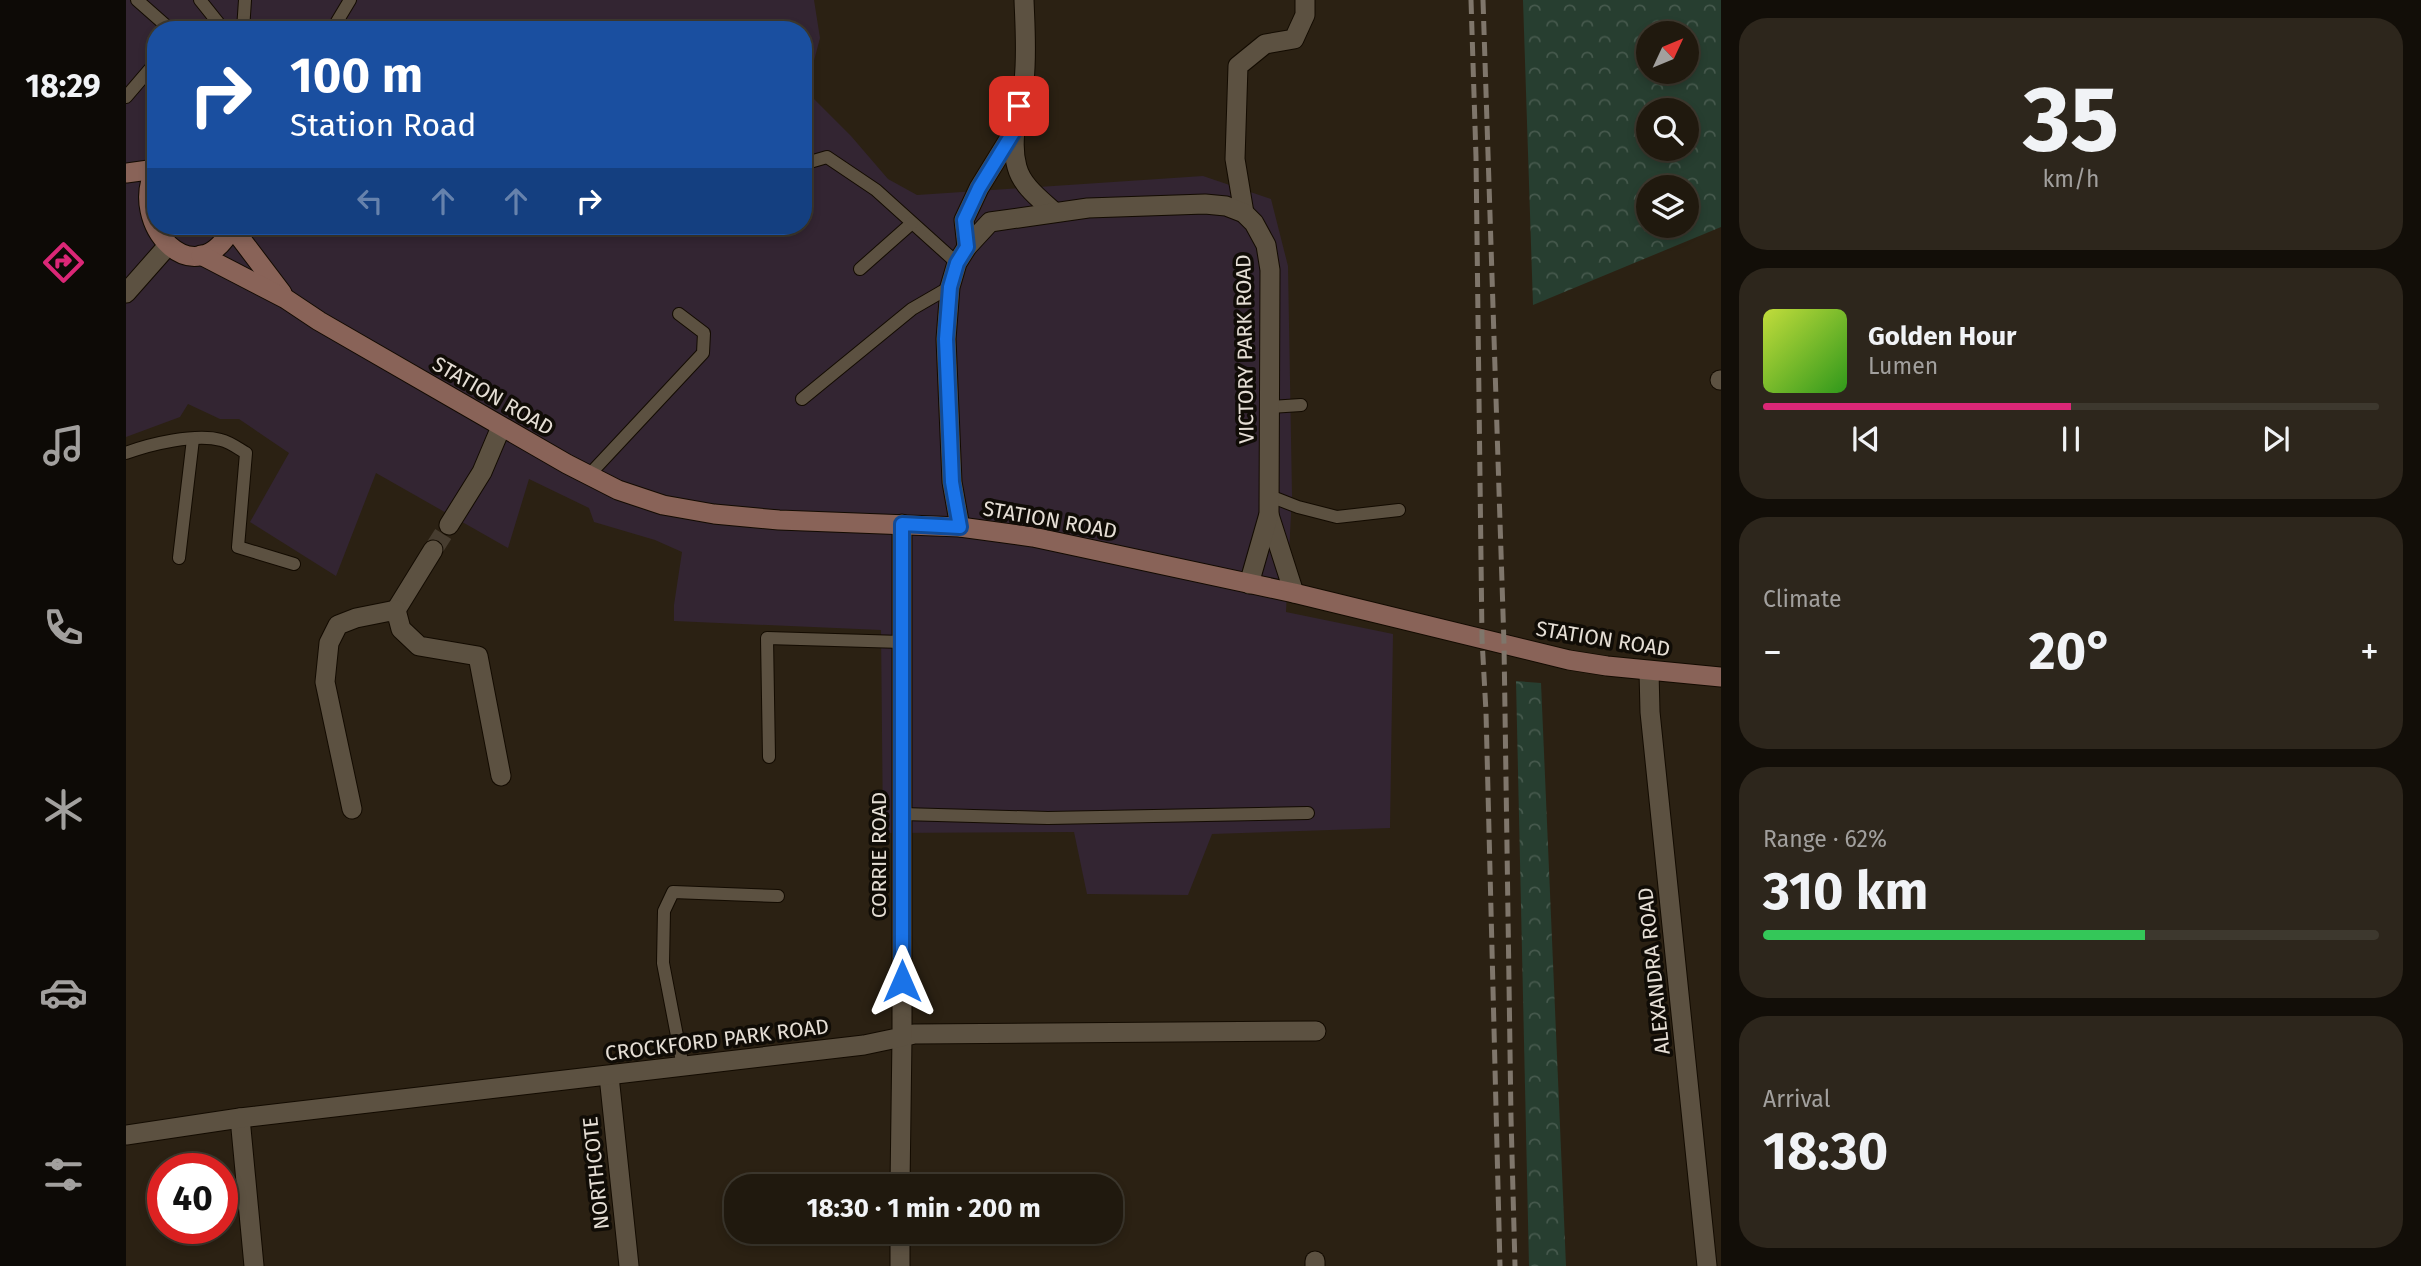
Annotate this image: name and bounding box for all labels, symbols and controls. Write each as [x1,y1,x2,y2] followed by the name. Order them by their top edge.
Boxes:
[1636,21,1699,84] north arrow
[1636,21,1699,238] map controls
[290,46,423,105] text: 100 m
[175,49,266,140] icon: right
[2023,65,2119,174] text: 35
[25,67,101,105] text: 18:29
[989,76,1049,136] pin
[1000,87,1038,125] icon: arrive
[1636,98,1699,161] button: search
[290,106,476,144] text: Station Road
[2043,165,2099,193] text: km/h
[1636,175,1699,238] button: layers
[351,182,389,220] icon: left
[424,182,462,220] icon: ahead
[497,182,535,220] icon: ahead
[570,182,608,220] icon: right
[39,238,88,287] icon: directions
[1230,254,1260,444] street label: VICTORY PARK ROAD
[1868,321,2016,352] text: Golden Hour
[428,351,558,441] street label: STATION ROAD
[1868,352,1938,380] text: Lumen
[1847,420,1885,458] icon: previous
[2052,420,2090,458] icon: pause
[2257,420,2295,458] icon: next
[39,421,88,470] icon: music
[981,495,1119,545] street label: STATION ROAD
[1763,585,1842,613] text: Climate
[39,603,88,652] icon: phone
[1534,616,1672,662] street label: STATION ROAD
[2029,620,2113,683] text: 20°
[1763,629,1782,675] text: −
[2360,629,2379,675] text: +
[39,785,88,834] icon: climate
[866,792,892,918] street label: CORRIE ROAD
[1763,825,1887,853] text: Range · 62%
[1763,860,1928,923] text: 310 km
[1632,886,1676,1056] street label: ALEXANDRA ROAD
[865,944,939,1018] position arrow
[39,968,88,1017] icon: car
[604,1013,830,1067] street label: CROCKFORD PARK ROAD
[1763,1085,1830,1113] text: Arrival
[577,1115,615,1231] street label: NORTHCOTE
[1763,1120,1888,1183] text: 18:30
[39,1150,88,1199] icon: filters
[147,1153,238,1244] speed limit sign: 40
[806,1193,1041,1224] text: 18:30 · 1 min · 200 m

